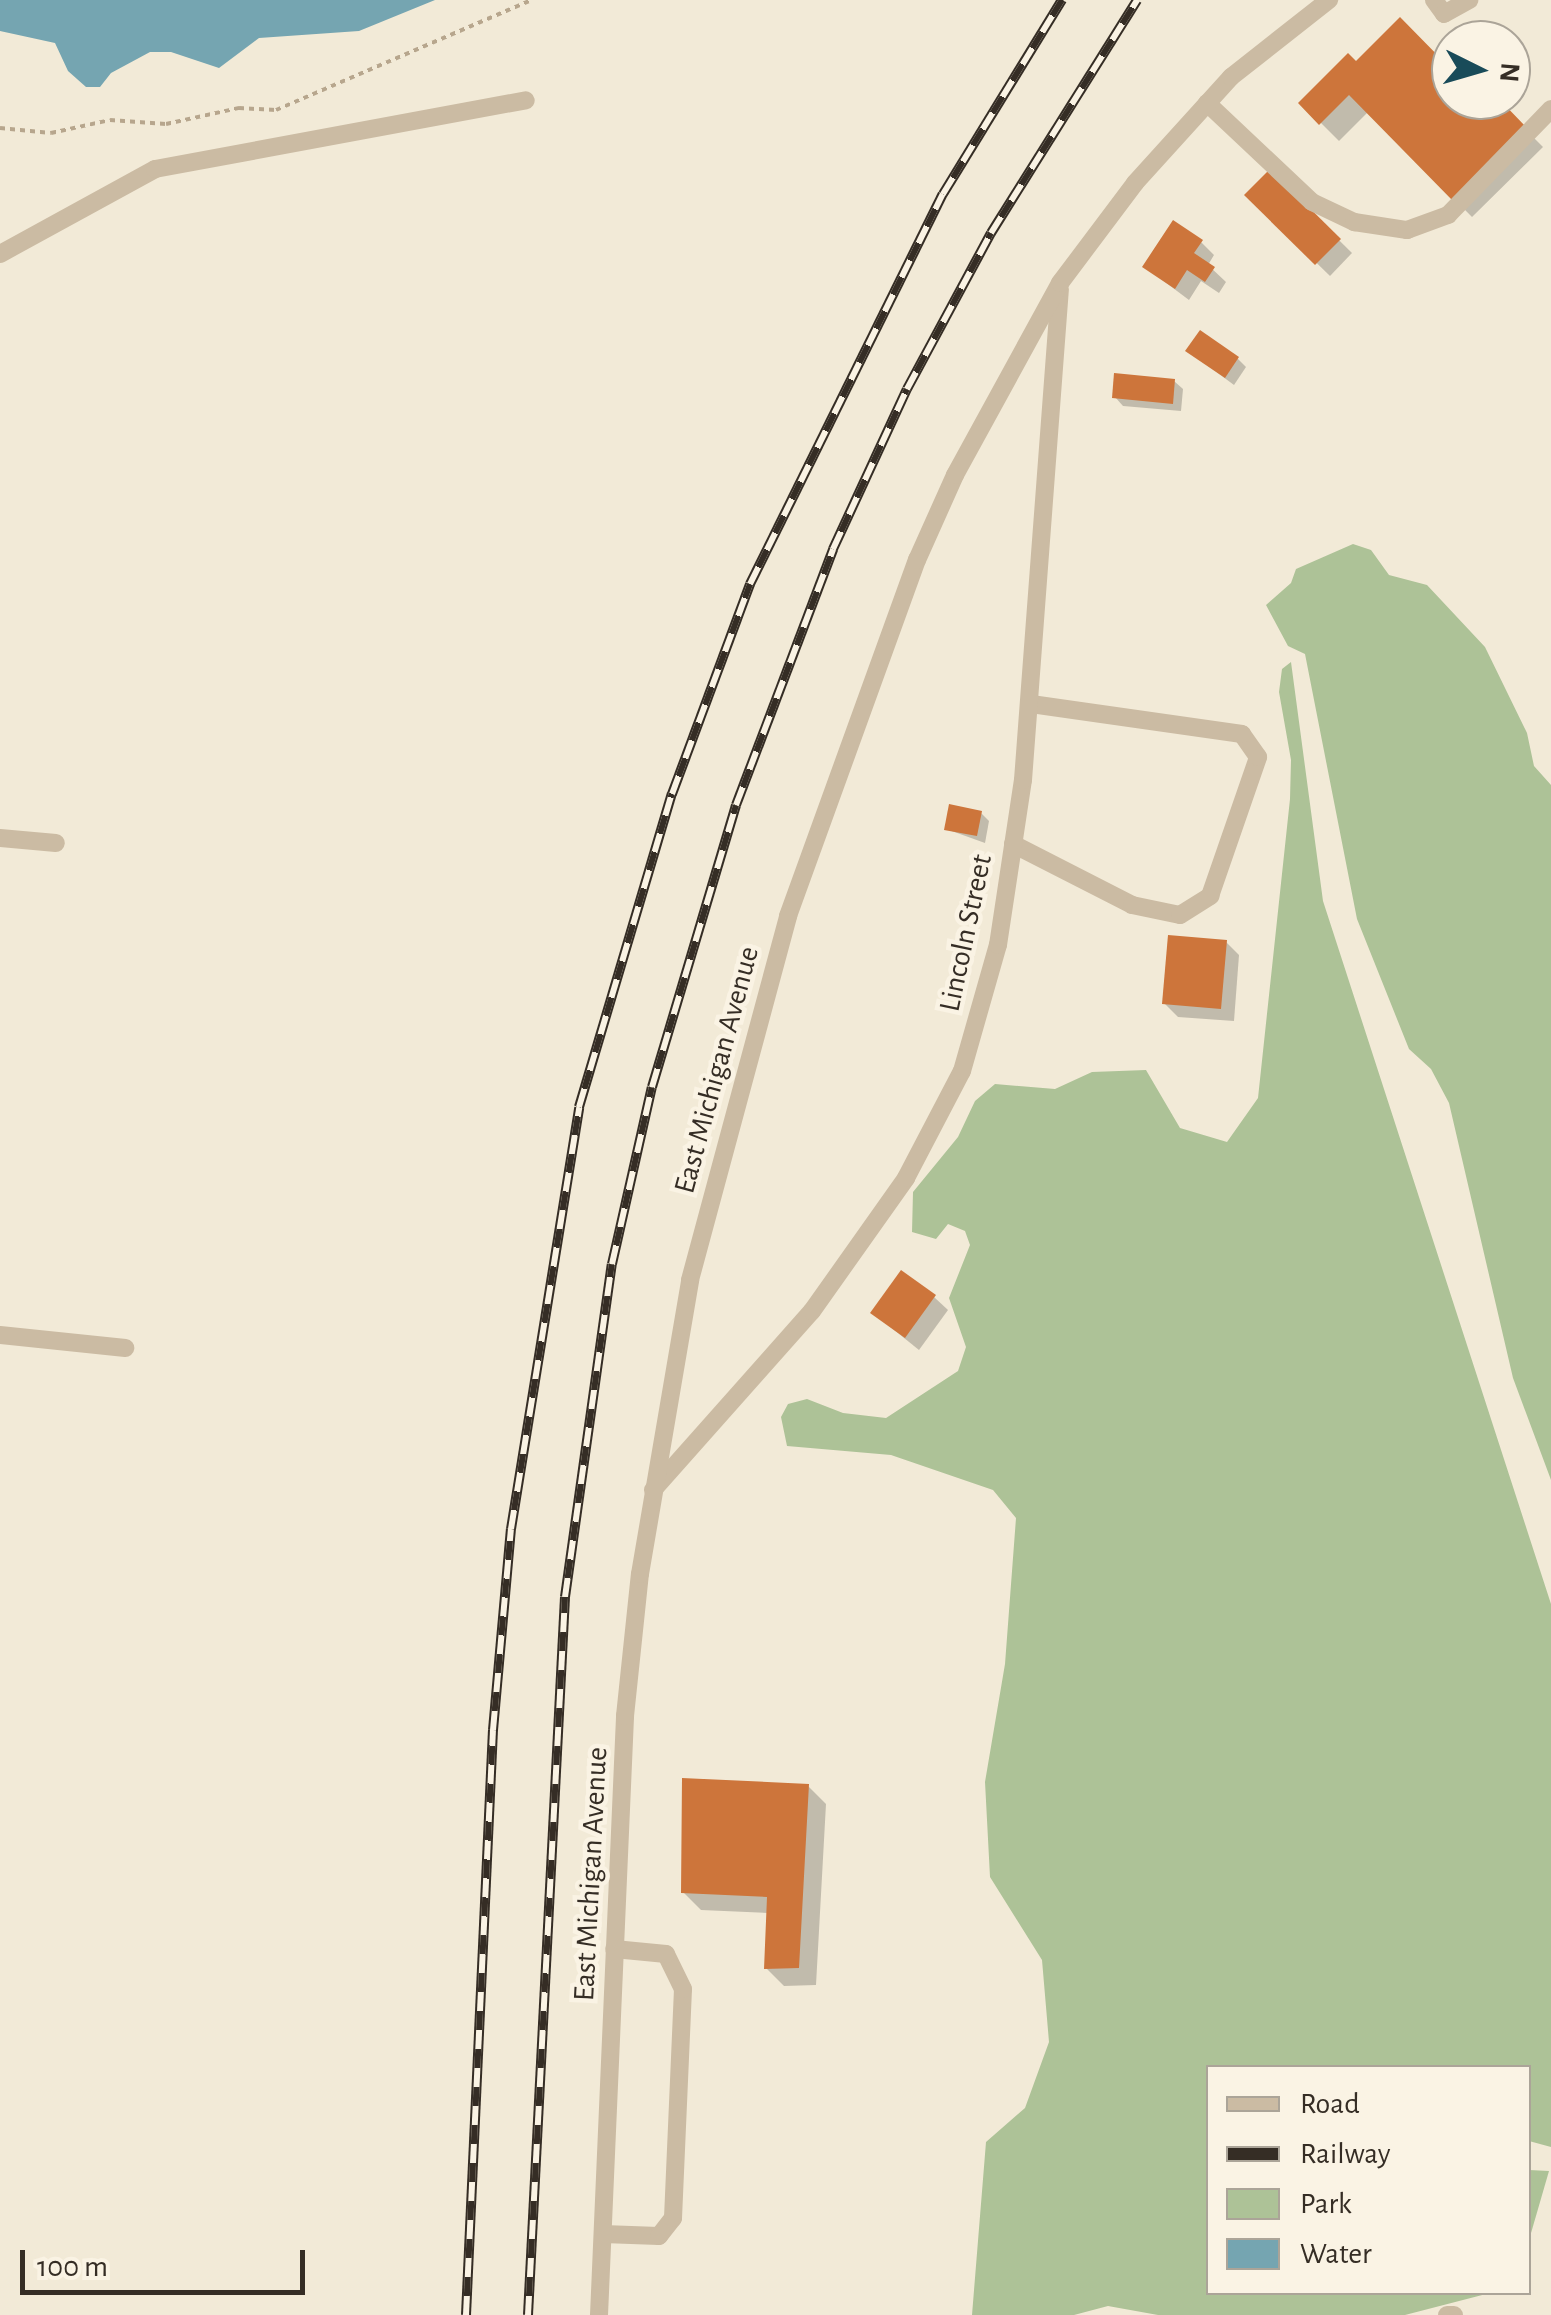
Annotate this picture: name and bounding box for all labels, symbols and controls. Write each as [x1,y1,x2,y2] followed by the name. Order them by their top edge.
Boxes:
[1431,20,1531,120] north arrow
[1494,62,1524,83] text: N
[932,851,1000,1015] street label: Lincoln Street
[667,943,767,1197] street label: East Michigan Avenue
[566,1746,616,2002] street label: East Michigan Avenue
[1206,2065,1531,2295] legend
[1300,2089,1360,2119] text: Road
[1300,2139,1391,2169] text: Railway
[1300,2189,1352,2219] text: Park
[25,2230,310,2292] scale bar
[1300,2239,1372,2269] text: Water
[37,2252,108,2282] text: 100 m

